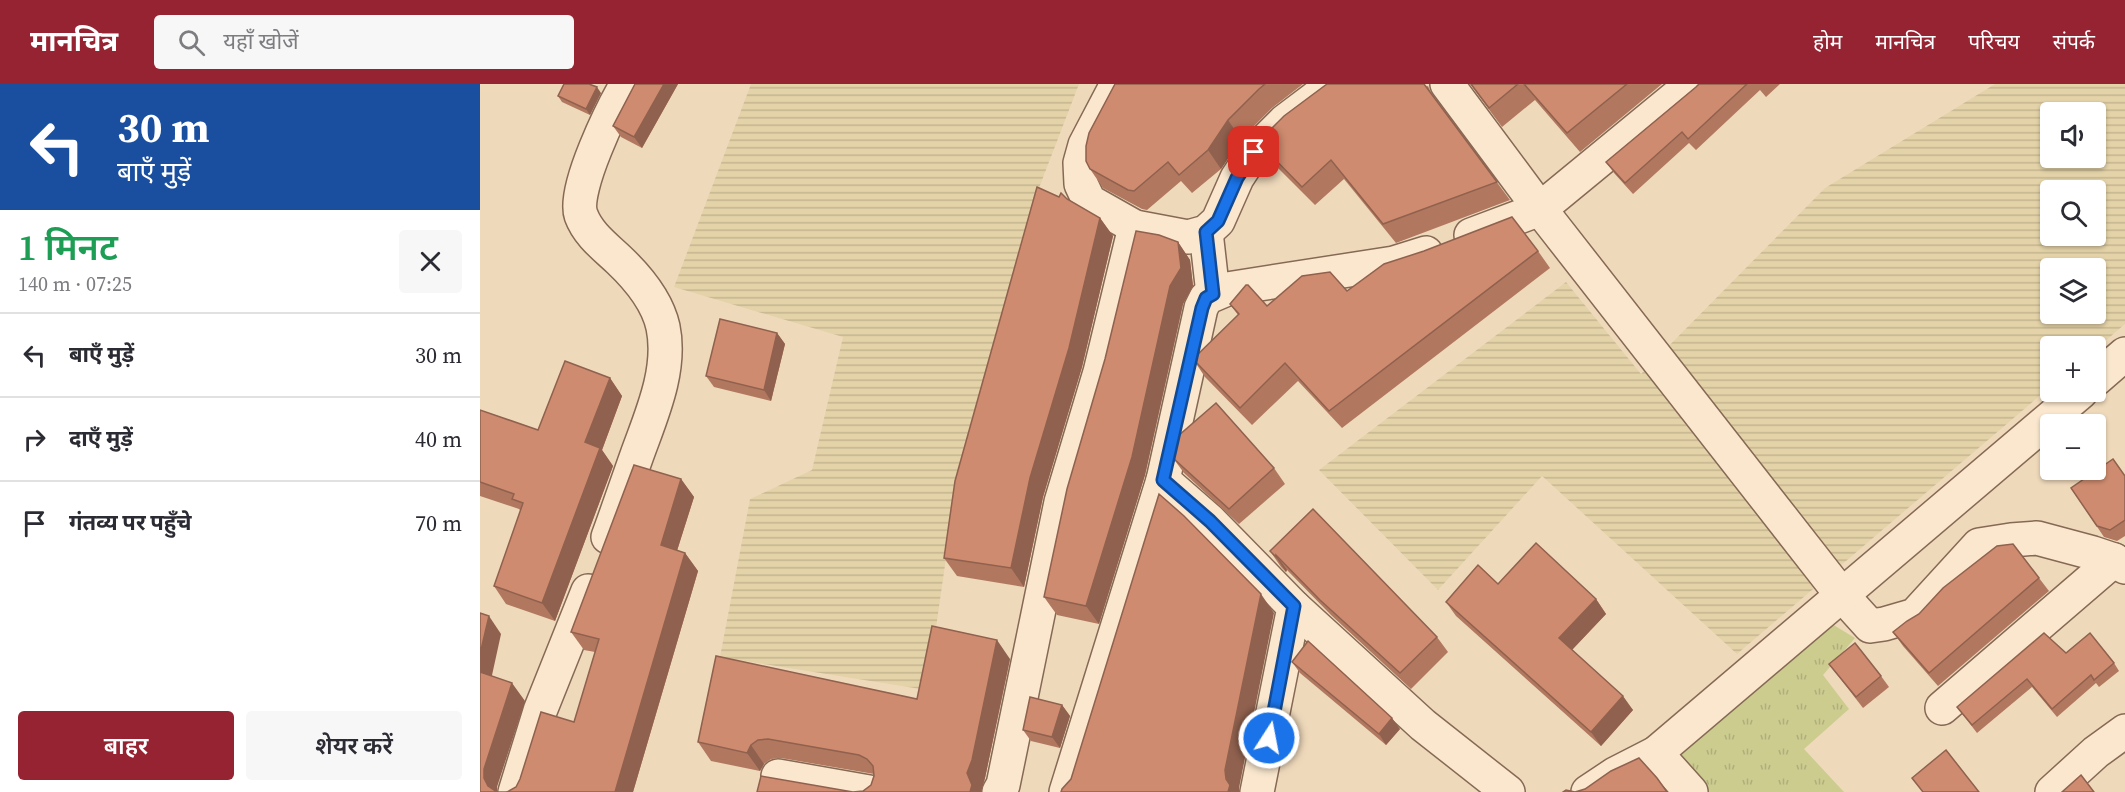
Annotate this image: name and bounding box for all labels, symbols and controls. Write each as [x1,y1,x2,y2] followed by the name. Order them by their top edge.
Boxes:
[154,15,574,69] search box
[30,22,118,60] text: मानचित्र
[175,26,208,59] icon: search
[223,26,299,56] text: यहाँ खोजें
[1813,27,1842,56] text: होम
[1875,27,1935,56] text: मानचित्र
[1968,27,2020,56] text: परिचय
[2053,27,2095,56] text: संपर्क
[117,98,210,156] text: 30 m
[2040,102,2106,480] map controls
[2040,102,2106,168] button: sound
[18,108,96,186] icon: left
[1228,126,1279,177] pin
[1237,135,1270,168] icon: arrive
[117,153,191,190] text: बाएँ मुड़ें
[2040,180,2106,246] button: search
[18,223,118,272] text: 1 मिनट
[399,230,462,293] button: close
[2040,258,2106,324] button: layers
[18,270,132,298] text: 140 m · 07:25
[2040,336,2106,402] button: +
[18,339,51,372] icon: left
[69,339,134,369] text: बाएँ मुड़ें
[415,340,462,370] text: 30 m
[2040,414,2106,480] button: −
[18,423,51,456] icon: right
[69,423,133,453] text: दाएँ मुड़ें
[415,424,462,454] text: 40 m
[18,507,51,540] icon: arrive
[69,507,192,537] text: गंतव्य पर पहुँचे
[415,508,462,538] text: 70 m
[1237,706,1301,770] position arrow
[18,711,234,780] button: बाहर
[246,711,462,780] button: शेयर करें

